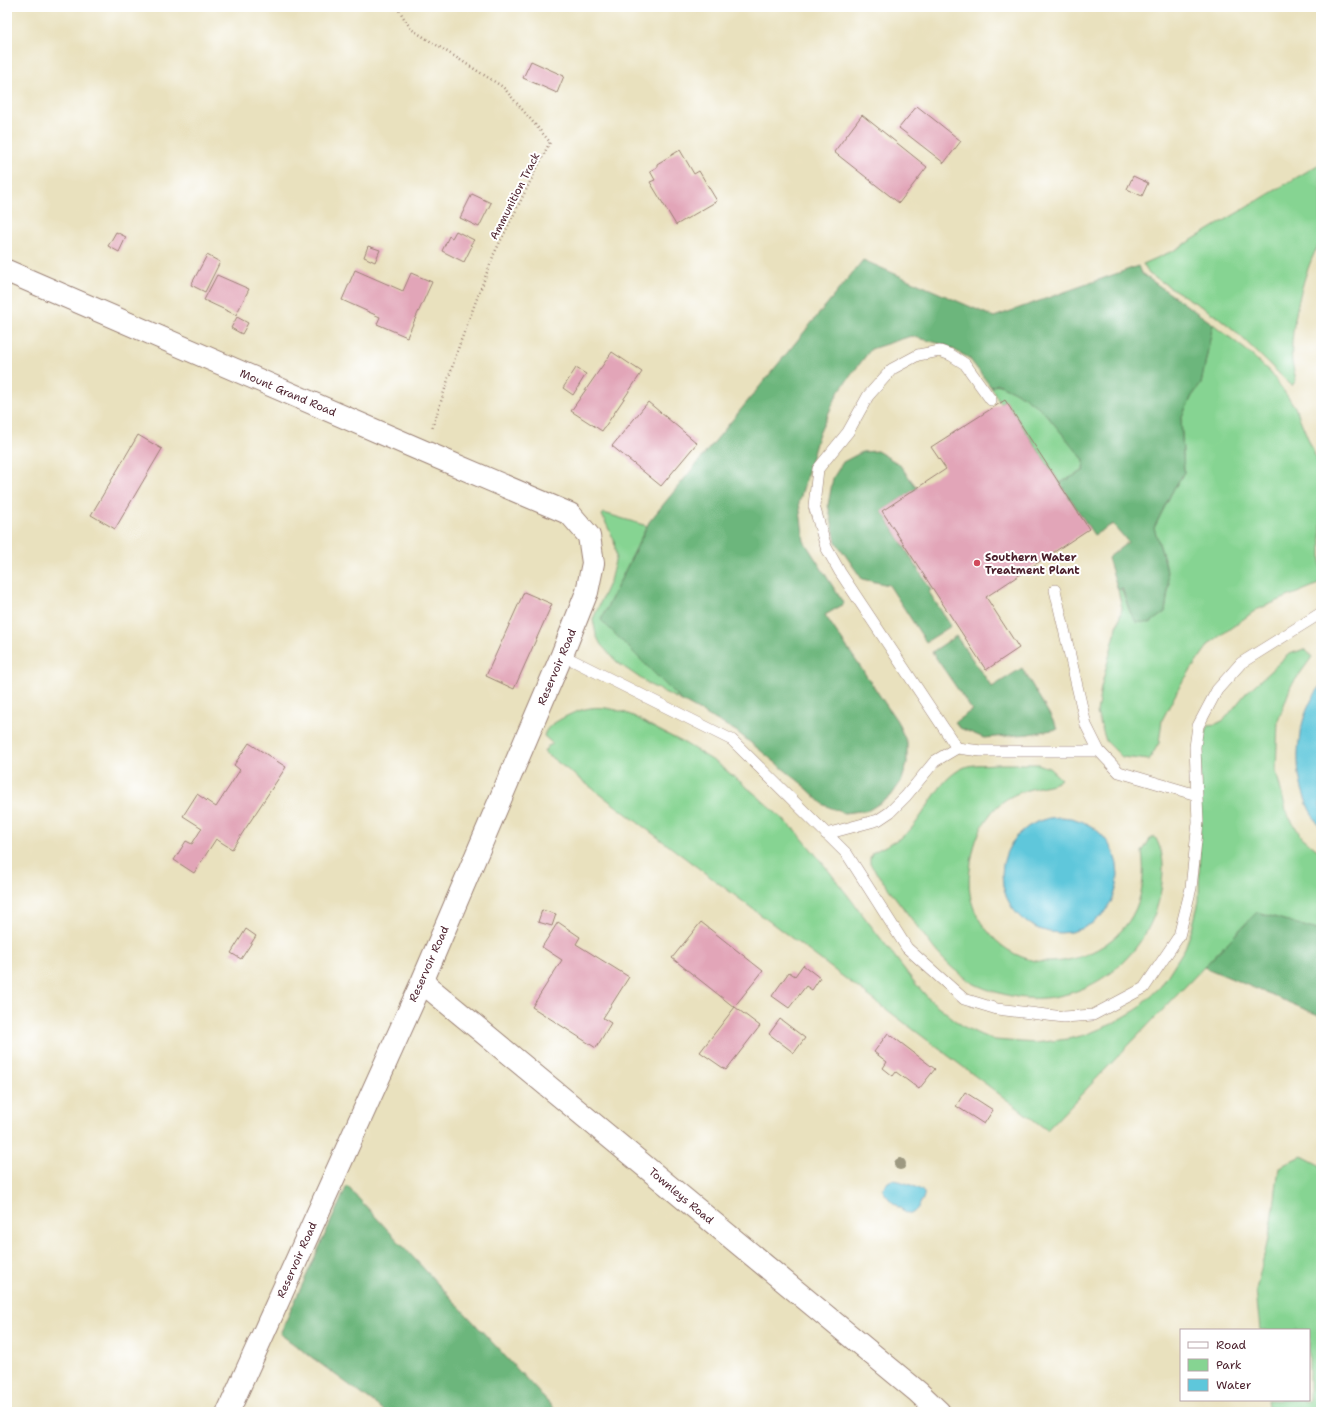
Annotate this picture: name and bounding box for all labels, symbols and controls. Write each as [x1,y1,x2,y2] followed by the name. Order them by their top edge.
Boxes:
[487,150,543,242] street label: Ammunition Track
[238,366,339,420] street label: Mount Grand Road
[985,550,1080,578] place label: Southern Water Treatment Plant
[972,558,982,568] marker: Southern Water Treatment Plant
[534,626,580,708] street label: Reservoir Road
[406,924,452,1004] street label: Reservoir Road
[645,1164,717,1228] street label: Townleys Road
[274,1220,320,1300] street label: Reservoir Road
[1180,1329,1310,1401] legend
[1216,1337,1247,1353] text: Road
[1216,1357,1242,1373] text: Park
[1216,1377,1252,1393] text: Water

